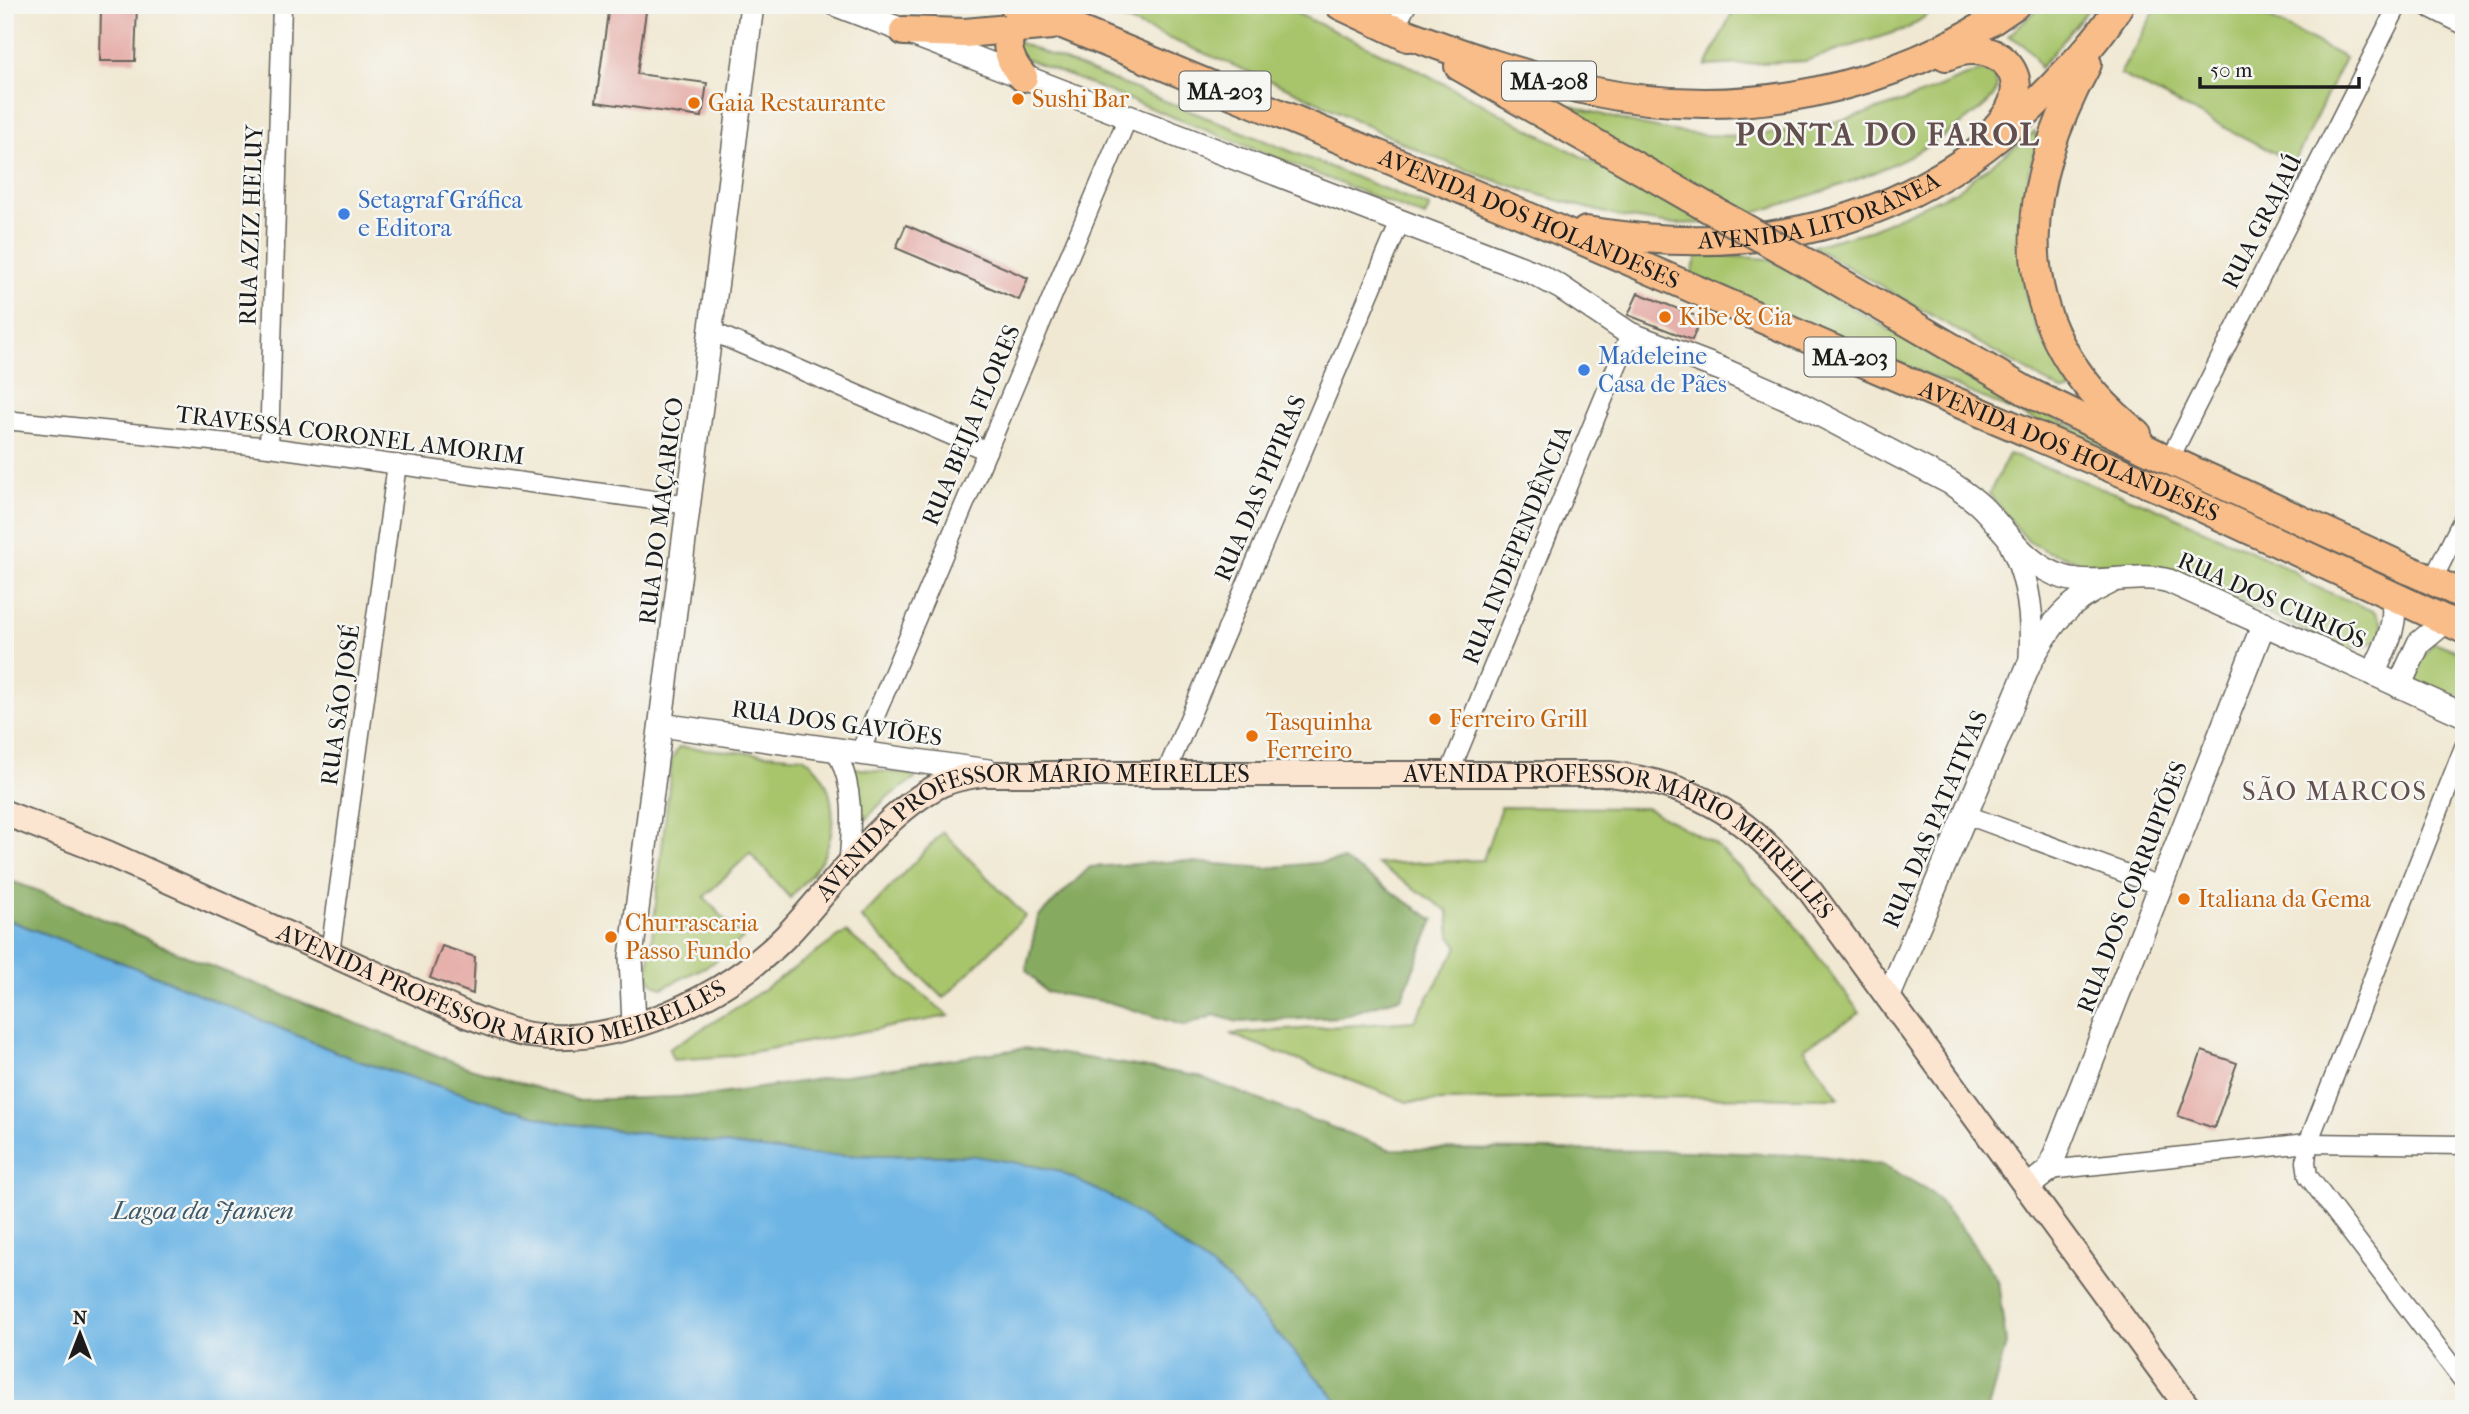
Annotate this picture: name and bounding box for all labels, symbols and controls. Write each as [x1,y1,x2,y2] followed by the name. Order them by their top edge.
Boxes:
[2200,46,2359,90] scale bar
[2210,58,2253,82] text: 50 m
[1502,61,1596,100] road number: MA-208
[1180,72,1270,110] road number: MA-203
[1032,85,1130,113] place label: Sushi Bar
[708,89,886,117] place label: Gaia Restaurante
[1010,91,1026,107] marker: Sushi Bar
[686,95,702,111] marker: Gaia Restaurante
[1735,116,2041,153] district label: PONTA DO FAROL
[234,123,269,326] street label: RUA AZIZ HELUY
[1374,142,1684,295] street label: AVENIDA DOS HOLANDESES
[2215,148,2308,293] street label: RUA GRAJAÚ
[1697,166,1945,254] street label: AVENIDA LITORÂNEA
[358,186,524,242] place label: Setagraf Gráfica e Editora
[336,206,352,222] marker: Setagraf Gráfica e Editora
[1679,303,1793,331] place label: Kibe & Cia
[1657,309,1673,325] marker: Kibe & Cia
[916,320,1026,530] street label: RUA BEIJA FLORES
[1804,338,1896,376] road number: MA-203
[1598,342,1727,398] place label: Madeleine Casa de Pães
[1576,362,1592,378] marker: Madeleine Casa de Pães
[1915,374,2224,528] street label: AVENIDA DOS HOLANDESES
[1208,391,1312,585] street label: RUA DAS PIPIRAS
[633,396,689,626] street label: RUA DO MAÇARICO
[174,400,526,470] street label: TRAVESSA CORONEL AMORIM
[1455,421,1578,668] street label: RUA INDEPENDÊNCIA
[2173,545,2371,654] street label: RUA DOS CURIÓS
[314,623,365,787] street label: RUA SÃO JOSÉ
[730,693,944,752] street label: RUA DOS GAVIÕES
[1449,705,1588,733] place label: Ferreiro Grill
[1876,706,1994,932] street label: RUA DAS PATATIVAS
[1266,708,1373,764] place label: Tasquinha Ferreiro
[1427,711,1443,727] marker: Ferreiro Grill
[1244,728,1260,744] marker: Tasquinha Ferreiro
[2070,757,2193,1017] street label: RUA DOS CORRUPIÕES
[809,759,1250,907] street label: AVENIDA PROFESSOR MÁRIO MEIRELLES
[1402,760,1840,924] street label: AVENIDA PROFESSOR MÁRIO MEIRELLES
[2242,775,2428,807] district label: SÃO MARCOS
[2198,885,2372,913] place label: Italiana da Gema
[2176,891,2192,907] marker: Italiana da Gema
[625,909,759,965] place label: Churrascaria Passo Fundo
[272,917,731,1051] street label: AVENIDA PROFESSOR MÁRIO MEIRELLES
[603,929,619,945] marker: Churrascaria Passo Fundo
[110,1195,294,1226] water label: Lagoa da Jansen
[46,1298,116,1368] north arrow
[73,1307,88,1329] text: N

